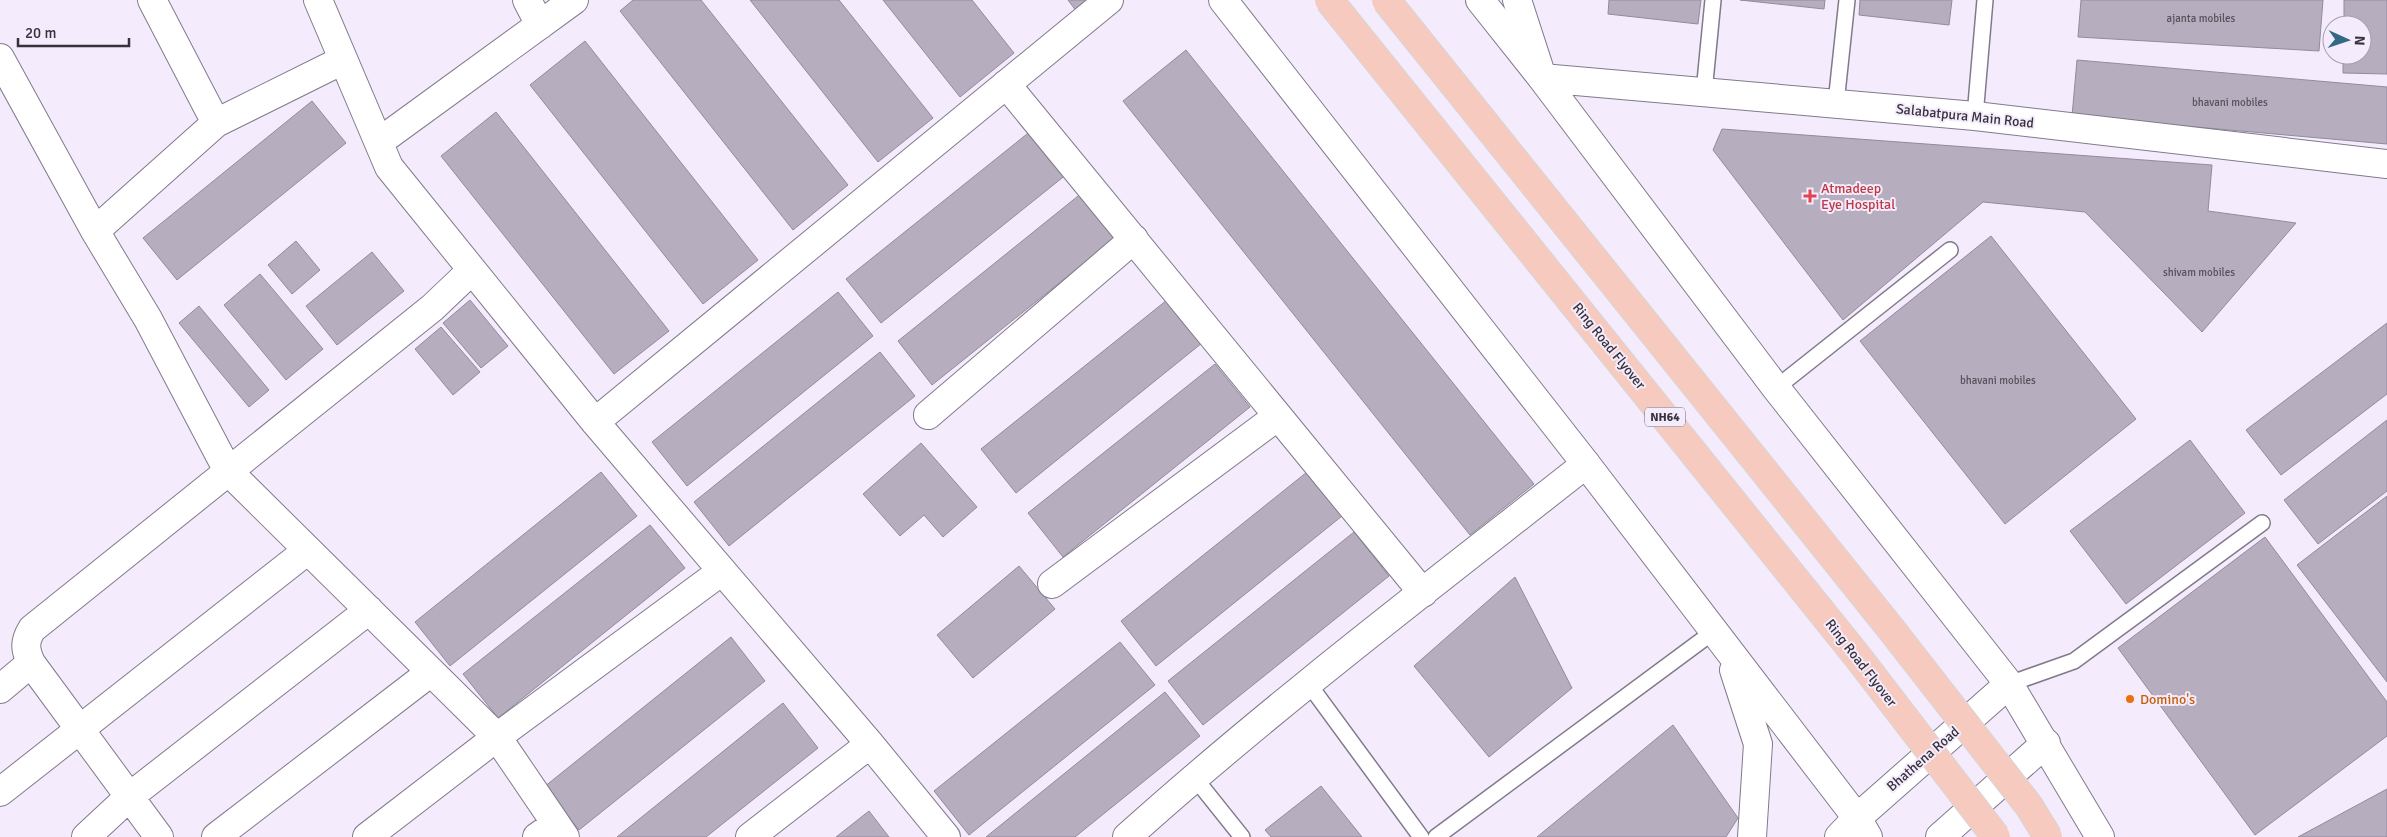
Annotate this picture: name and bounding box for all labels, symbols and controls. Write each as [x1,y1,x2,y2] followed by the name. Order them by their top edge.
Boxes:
[2167,12,2236,25] house number: ajanta mobiles
[18,15,129,47] scale bar
[2322,15,2372,65] north arrow
[25,24,56,42] text: 20 m
[2351,35,2368,46] text: N
[2192,96,2268,109] house number: bhavani mobiles
[1895,100,2035,132] street label: Salabatpura Main Road
[1821,180,1895,213] place label: Atmadeep Eye Hospital
[1803,189,1817,203] marker: Atmadeep Eye Hospital
[2163,266,2235,279] house number: shivam mobiles
[1569,299,1650,393] street label: Ring Road Flyover
[1960,374,2036,387] house number: bhavani mobiles
[1645,408,1685,427] road number: NH64
[1822,616,1901,711] street label: Ring Road Flyover
[2140,691,2195,708] place label: Domino's
[2124,693,2136,705] marker: Domino's
[1883,723,1963,795] street label: Bhathena Road

